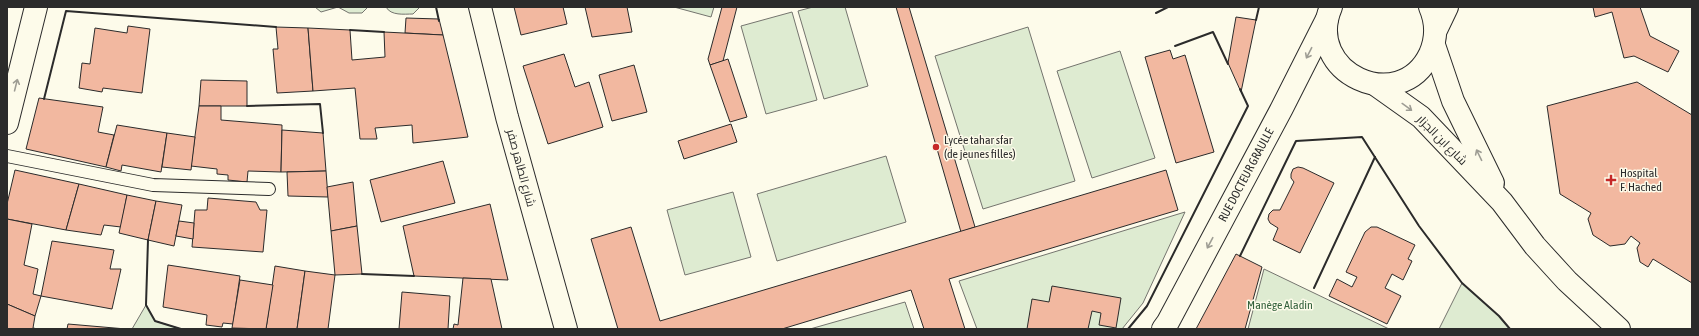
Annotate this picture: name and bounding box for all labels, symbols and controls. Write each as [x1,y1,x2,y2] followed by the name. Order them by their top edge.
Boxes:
[1305,47,1313,59] one-way arrow
[13,79,21,92] one-way arrow
[1402,103,1413,112] one-way arrow
[1413,111,1470,169] street label: شارع ابن الجزار
[1215,126,1277,224] street label: RUE DOCTEUR GRAULLE
[503,127,538,209] street label: شارع الطاهر صفر
[944,133,1016,161] place label: Lycée tahar sfar (de jeunes filles)
[931,142,941,152] marker: Lycée tahar sfar (de jeunes filles)
[1475,149,1482,161] one-way arrow
[1620,166,1662,194] place label: Hospital F. Hached
[1605,174,1617,186] marker: Hospital F. Hached
[1206,237,1213,249] one-way arrow
[1247,298,1313,312] park label: Manège Aladin

